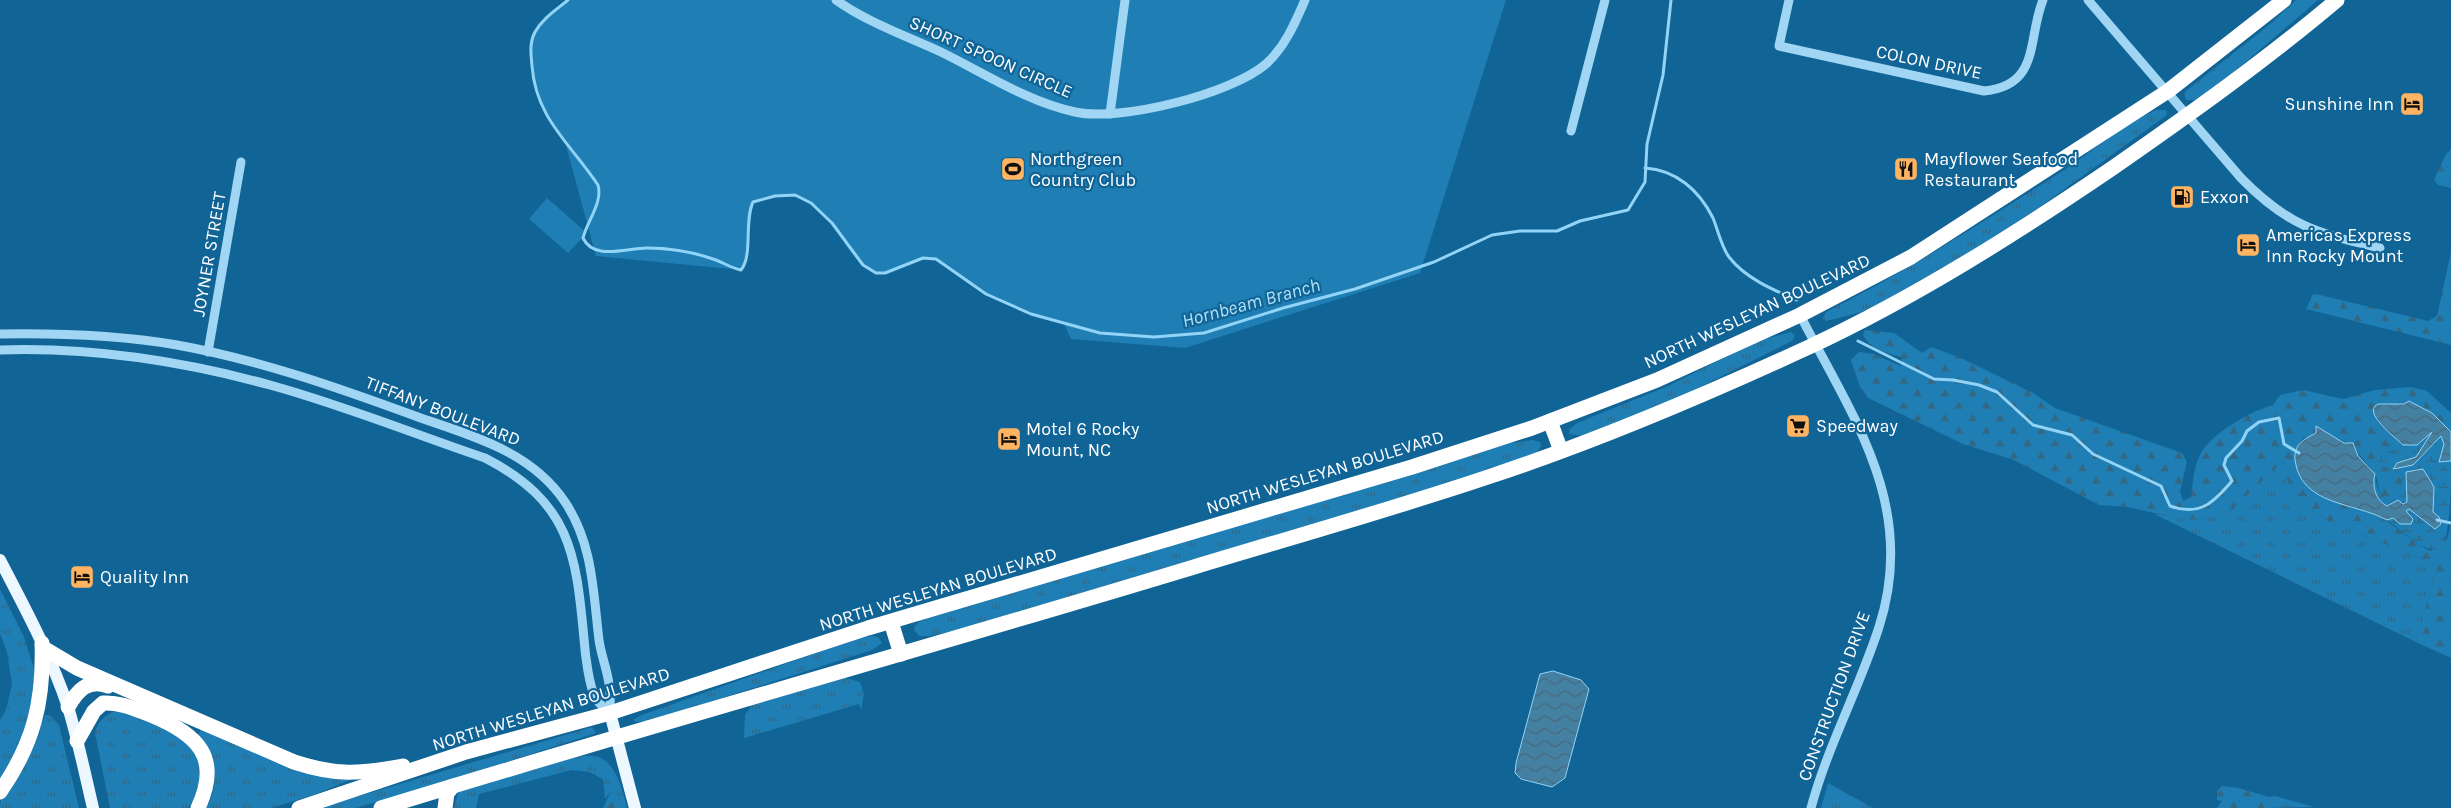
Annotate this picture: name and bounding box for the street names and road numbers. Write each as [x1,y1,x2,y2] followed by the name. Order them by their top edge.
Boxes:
[906,11,1076,103] street label: SHORT SPOON CIRCLE
[1874,40,1984,84] street label: COLON DRIVE
[187,190,231,318] street label: JOYNER STREET
[1640,249,1874,373] street label: NORTH WESLEYAN BOULEVARD
[362,371,524,451] street label: TIFFANY BOULEVARD
[1204,425,1446,519] street label: NORTH WESLEYAN BOULEVARD
[817,542,1059,636] street label: NORTH WESLEYAN BOULEVARD
[1793,608,1875,784] street label: CONSTRUCTION DRIVE
[430,662,672,756] street label: NORTH WESLEYAN BOULEVARD

